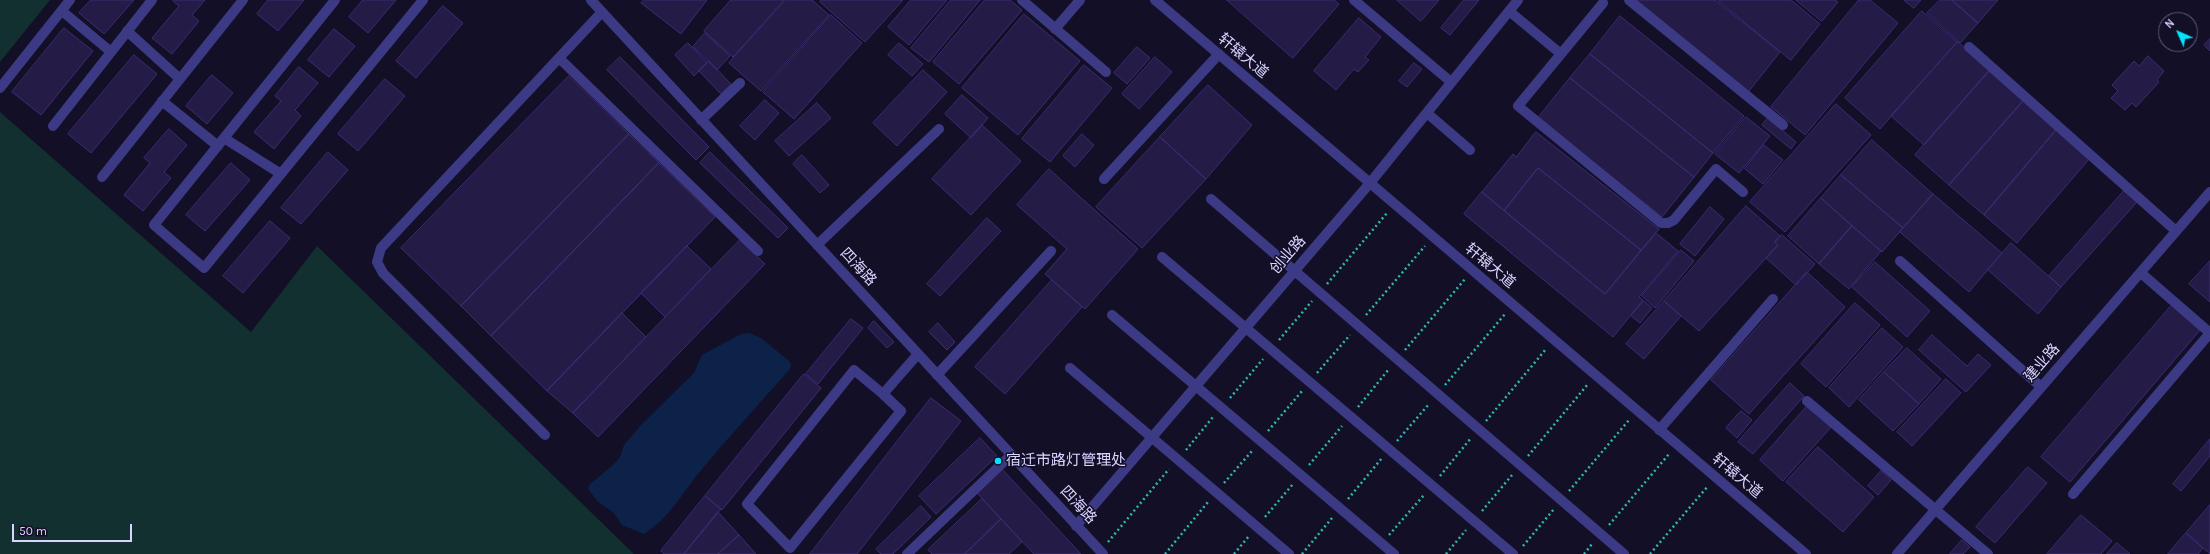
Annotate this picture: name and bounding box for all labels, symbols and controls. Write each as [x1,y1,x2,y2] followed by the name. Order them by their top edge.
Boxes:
[2158,12,2198,52] north arrow
[2162,16,2177,31] text: N
[1214,30,1272,82] street label: 轩辕大道
[1266,232,1310,278] street label: 创业路
[1461,240,1519,292] street label: 轩辕大道
[836,244,880,290] street label: 四海路
[2020,340,2064,386] street label: 建业路
[1708,450,1766,502] street label: 轩辕大道
[1006,452,1126,470] place label: 宿迁市路灯管理处
[993,456,1003,466] marker: 宿迁市路灯管理处
[1056,482,1100,528] street label: 四海路
[14,516,134,542] scale bar
[19,524,47,538] text: 50 m

